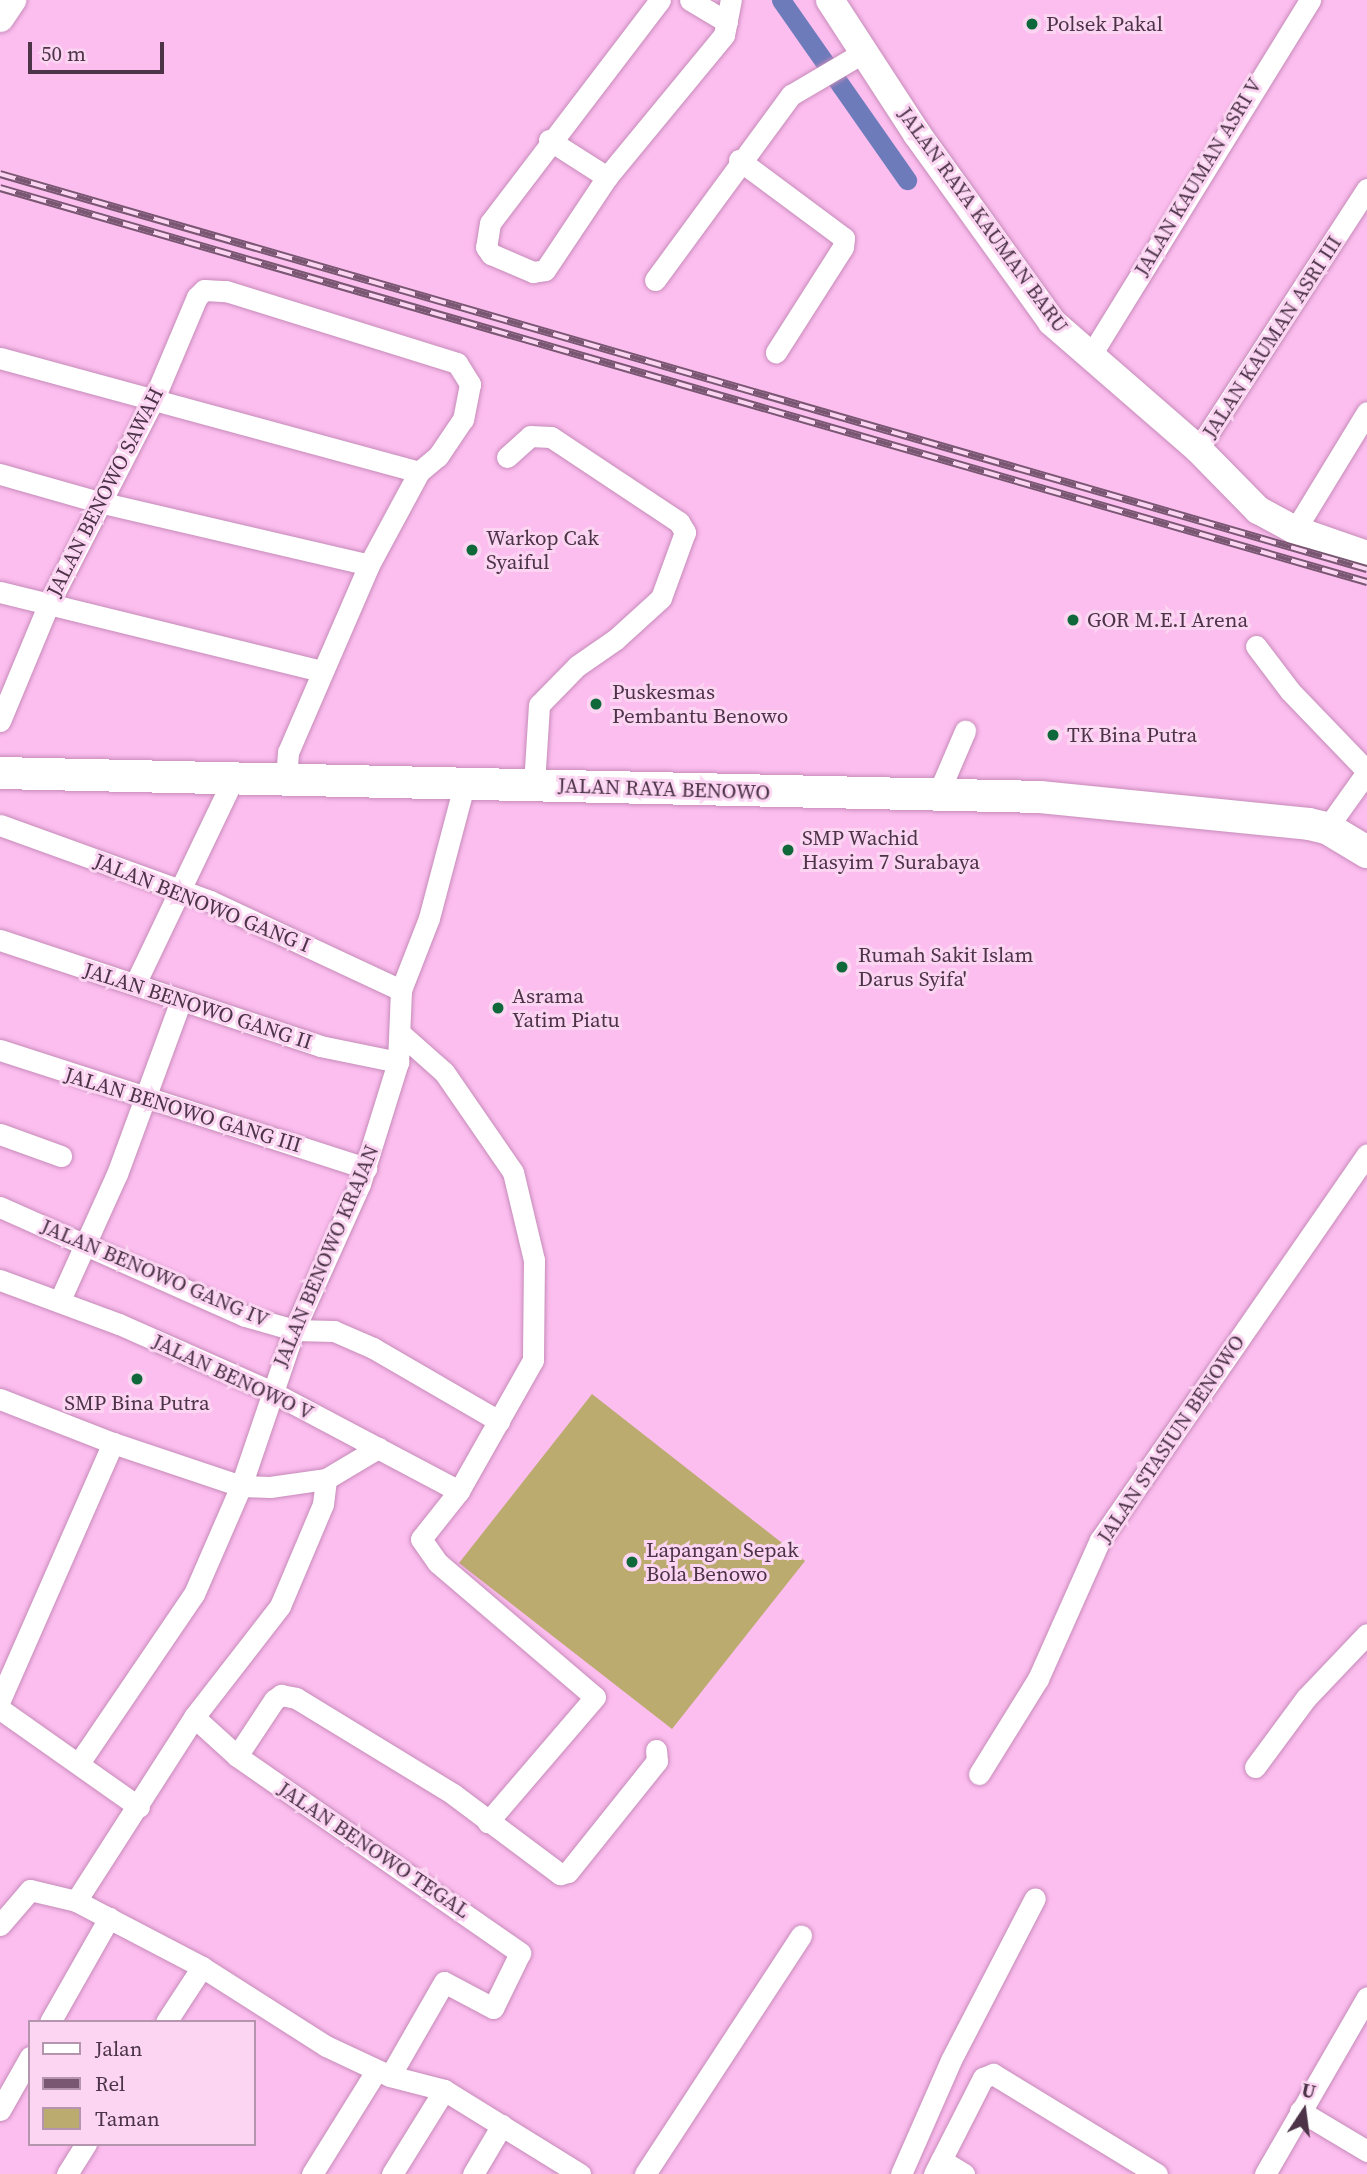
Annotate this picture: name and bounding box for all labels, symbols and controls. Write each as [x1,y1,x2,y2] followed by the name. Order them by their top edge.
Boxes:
[1046,11,1163,37] place label: Polsek Pakal
[1024,16,1040,32] marker: Polsek Pakal
[32,28,168,72] scale bar
[41,39,86,68] text: 50 m
[1129,73,1267,281] street label: JALAN KAUMAN ASRI V
[893,102,1073,338] street label: JALAN RAYA KAUMAN BARU
[1197,231,1347,443] street label: JALAN KAUMAN ASRI III
[41,383,169,601] street label: JALAN BENOWO SAWAH
[486,525,599,575] place label: Warkop Cak Syaiful
[464,542,480,558] marker: Warkop Cak Syaiful
[1087,607,1248,633] place label: GOR M.E.I Arena
[1065,612,1081,628] marker: GOR M.E.I Arena
[612,679,788,729] place label: Puskesmas Pembantu Benowo
[586,694,606,714] marker: Puskesmas Pembantu Benowo
[1067,722,1197,748] place label: TK Bina Putra
[1045,727,1061,743] marker: TK Bina Putra
[557,773,771,805] street label: JALAN RAYA BENOWO
[802,825,980,875] place label: SMP Wachid Hasyim 7 Surabaya
[780,842,796,858] marker: SMP Wachid Hasyim 7 Surabaya
[90,848,314,958] street label: JALAN BENOWO GANG I
[858,942,1034,992] place label: Rumah Sakit Islam Darus Syifa'
[81,957,315,1055] street label: JALAN BENOWO GANG II
[832,957,852,977] marker: Rumah Sakit Islam Darus Syifa'
[512,983,620,1033] place label: Asrama Yatim Piatu
[490,1000,506,1016] marker: Asrama Yatim Piatu
[61,1062,305,1158] street label: JALAN BENOWO GANG III
[268,1141,384,1371] street label: JALAN BENOWO KRAJAN
[37,1214,273,1332] street label: JALAN BENOWO GANG IV
[148,1329,318,1425] street label: JALAN BENOWO V
[1092,1330,1250,1548] street label: JALAN STASIUN BENOWO
[129,1371,145,1387] marker: SMP Bina Putra
[64,1390,210,1416] place label: SMP Bina Putra
[646,1537,799,1587] place label: Lapangan Sepak Bola Benowo
[624,1554,640,1570] marker: Lapangan Sepak Bola Benowo
[273,1776,475,1924] street label: JALAN BENOWO TEGAL
[28,2020,256,2146] legend
[95,2034,142,2063] text: Jalan
[95,2069,125,2098] text: Rel
[1269,2076,1339,2146] north arrow
[1299,2076,1318,2105] text: U
[95,2104,160,2133] text: Taman

